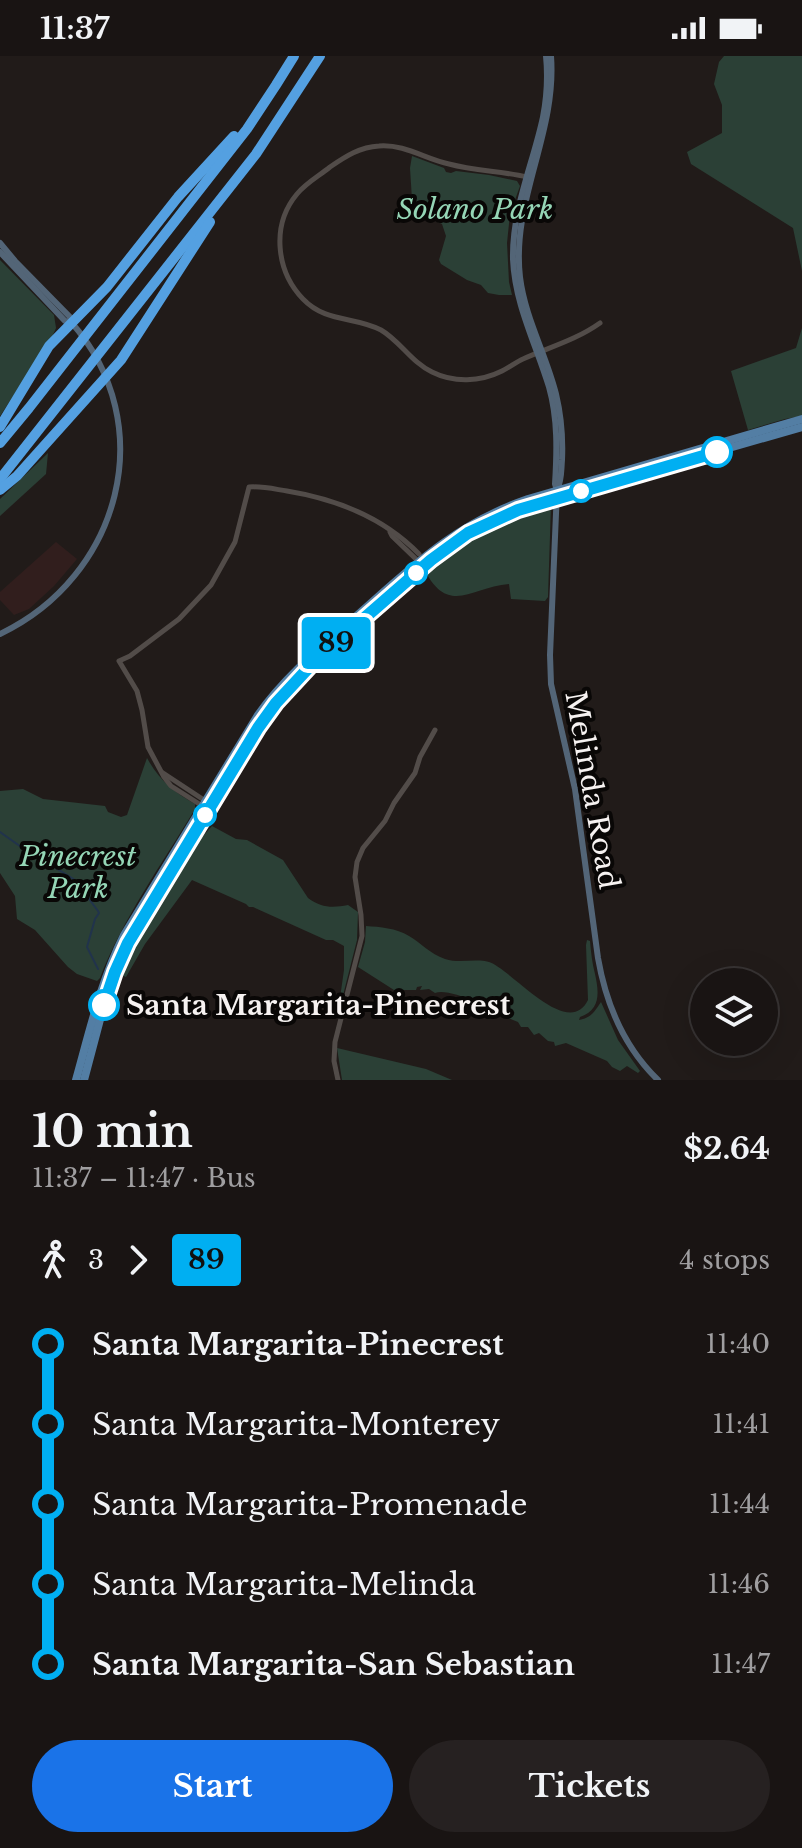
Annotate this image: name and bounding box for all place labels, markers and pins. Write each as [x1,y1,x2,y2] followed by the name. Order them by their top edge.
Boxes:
[702,437,732,467] unlabelled marker
[570,480,592,502] unlabelled marker
[405,562,427,584] unlabelled marker
[194,804,216,826] unlabelled marker
[126,988,511,1023] place label: Santa Margarita-Pinecrest
[89,990,119,1020] marker: Santa Margarita-Pinecrest

